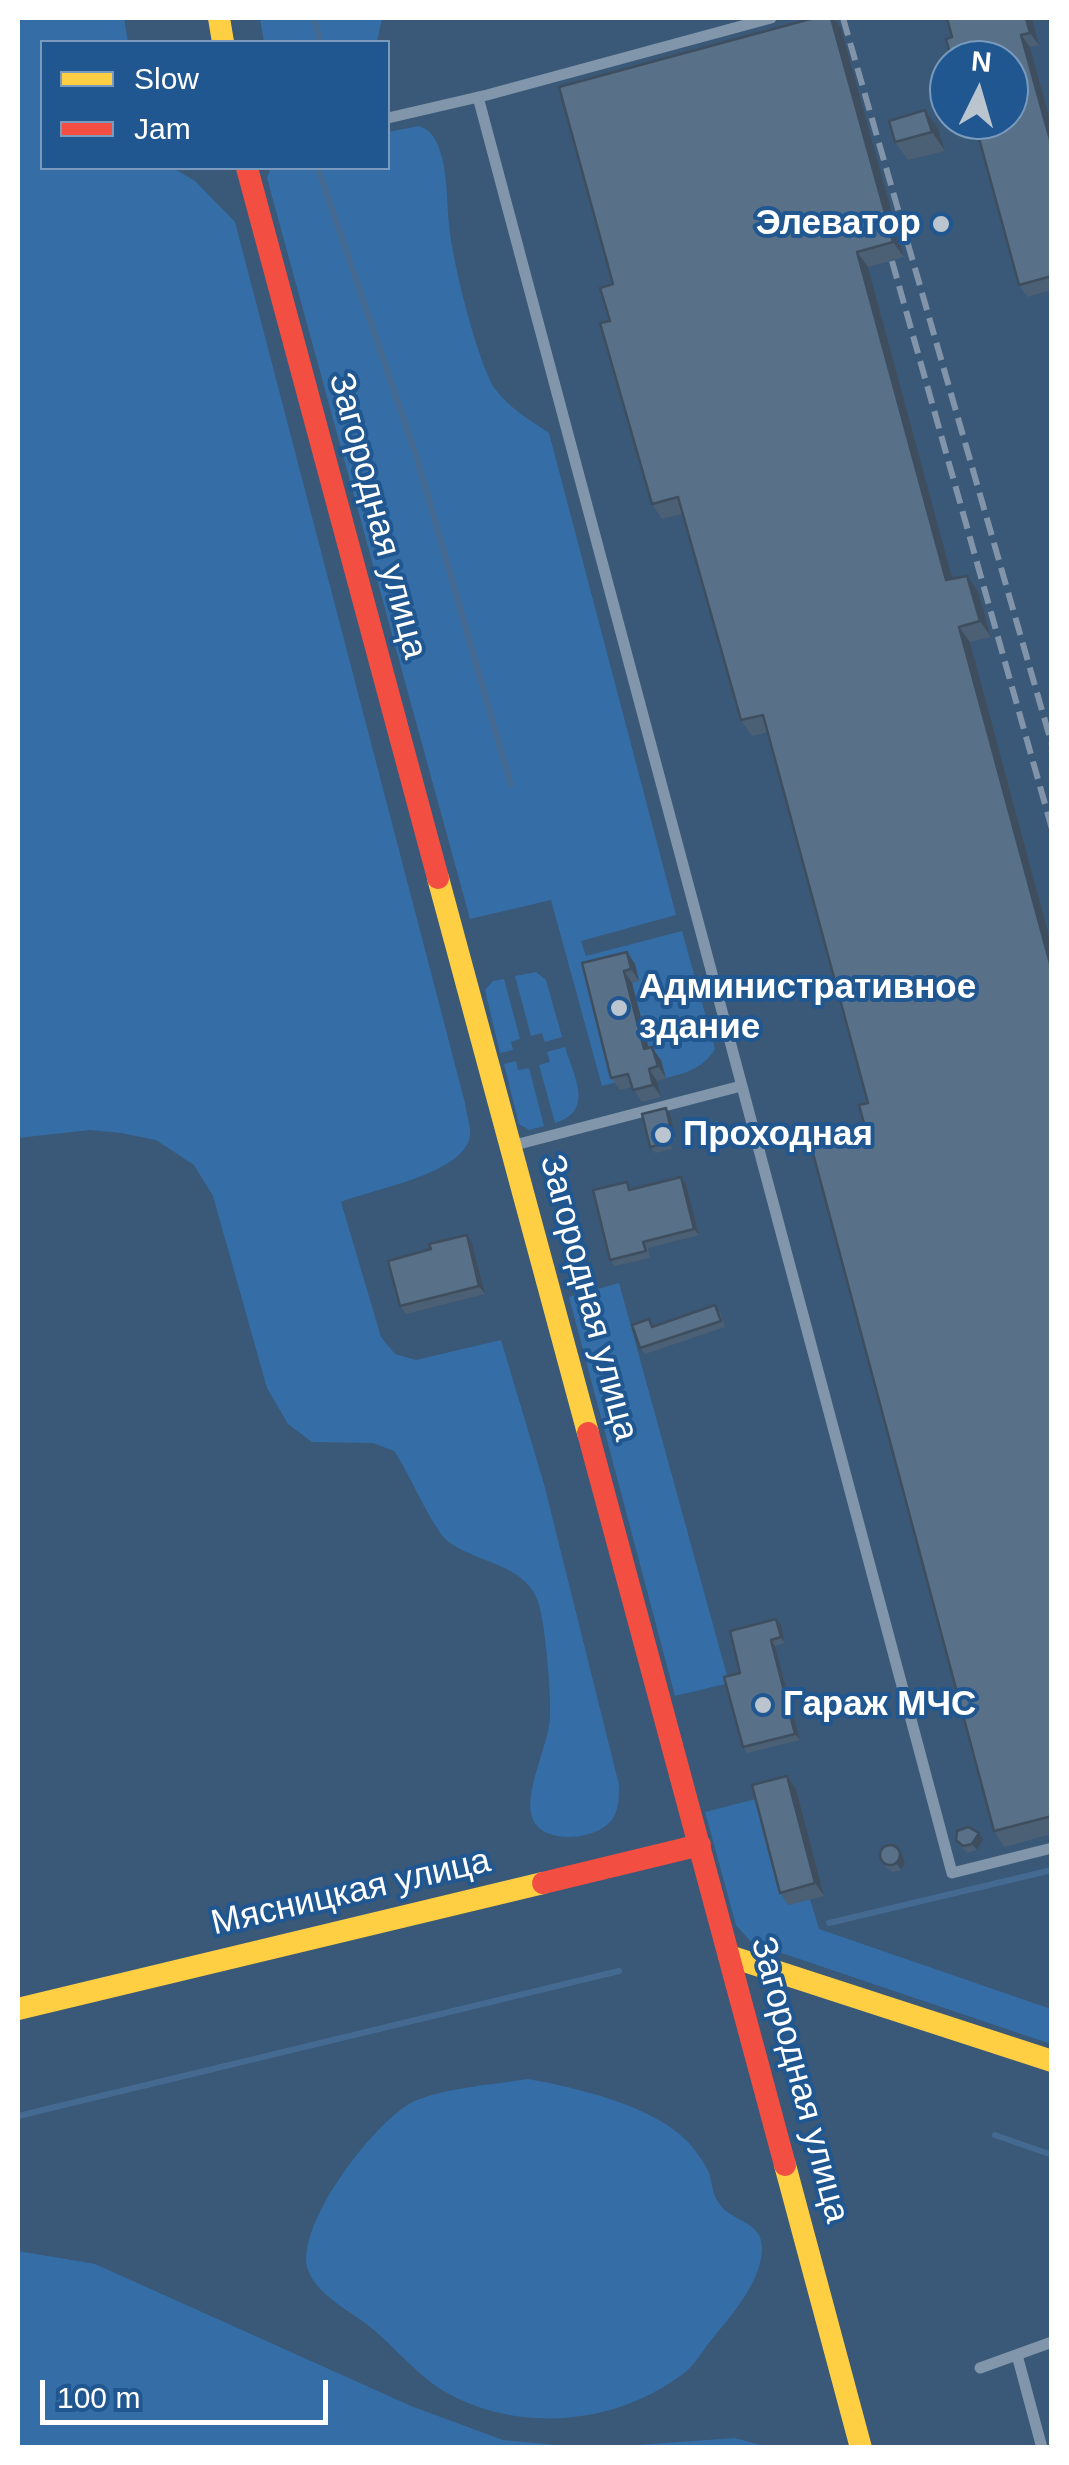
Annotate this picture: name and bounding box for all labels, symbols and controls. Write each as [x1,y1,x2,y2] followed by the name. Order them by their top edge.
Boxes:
[40,40,390,170] legend
[929,40,1029,140] north arrow
[970,45,993,78] text: N
[134,62,199,95] text: Slow
[134,112,191,145] text: Jam
[756,203,921,245] place label: Элеватор
[930,213,952,235] marker: Элеватор
[319,368,435,664] street label: Загородная улица
[639,967,976,1049] place label: Административное здание
[608,997,630,1019] marker: Административное здание
[683,1114,873,1156] place label: Проходная
[652,1124,674,1146] marker: Проходная
[530,1150,646,1446] street label: Загородная улица
[783,1684,976,1726] place label: Гараж МЧС
[752,1694,774,1716] marker: Гараж МЧС
[207,1840,495,1946] street label: Мясницкая улица
[741,1932,857,2228] street label: Загородная улица
[45,2360,332,2422] scale bar
[57,2381,140,2414] text: 100 m

